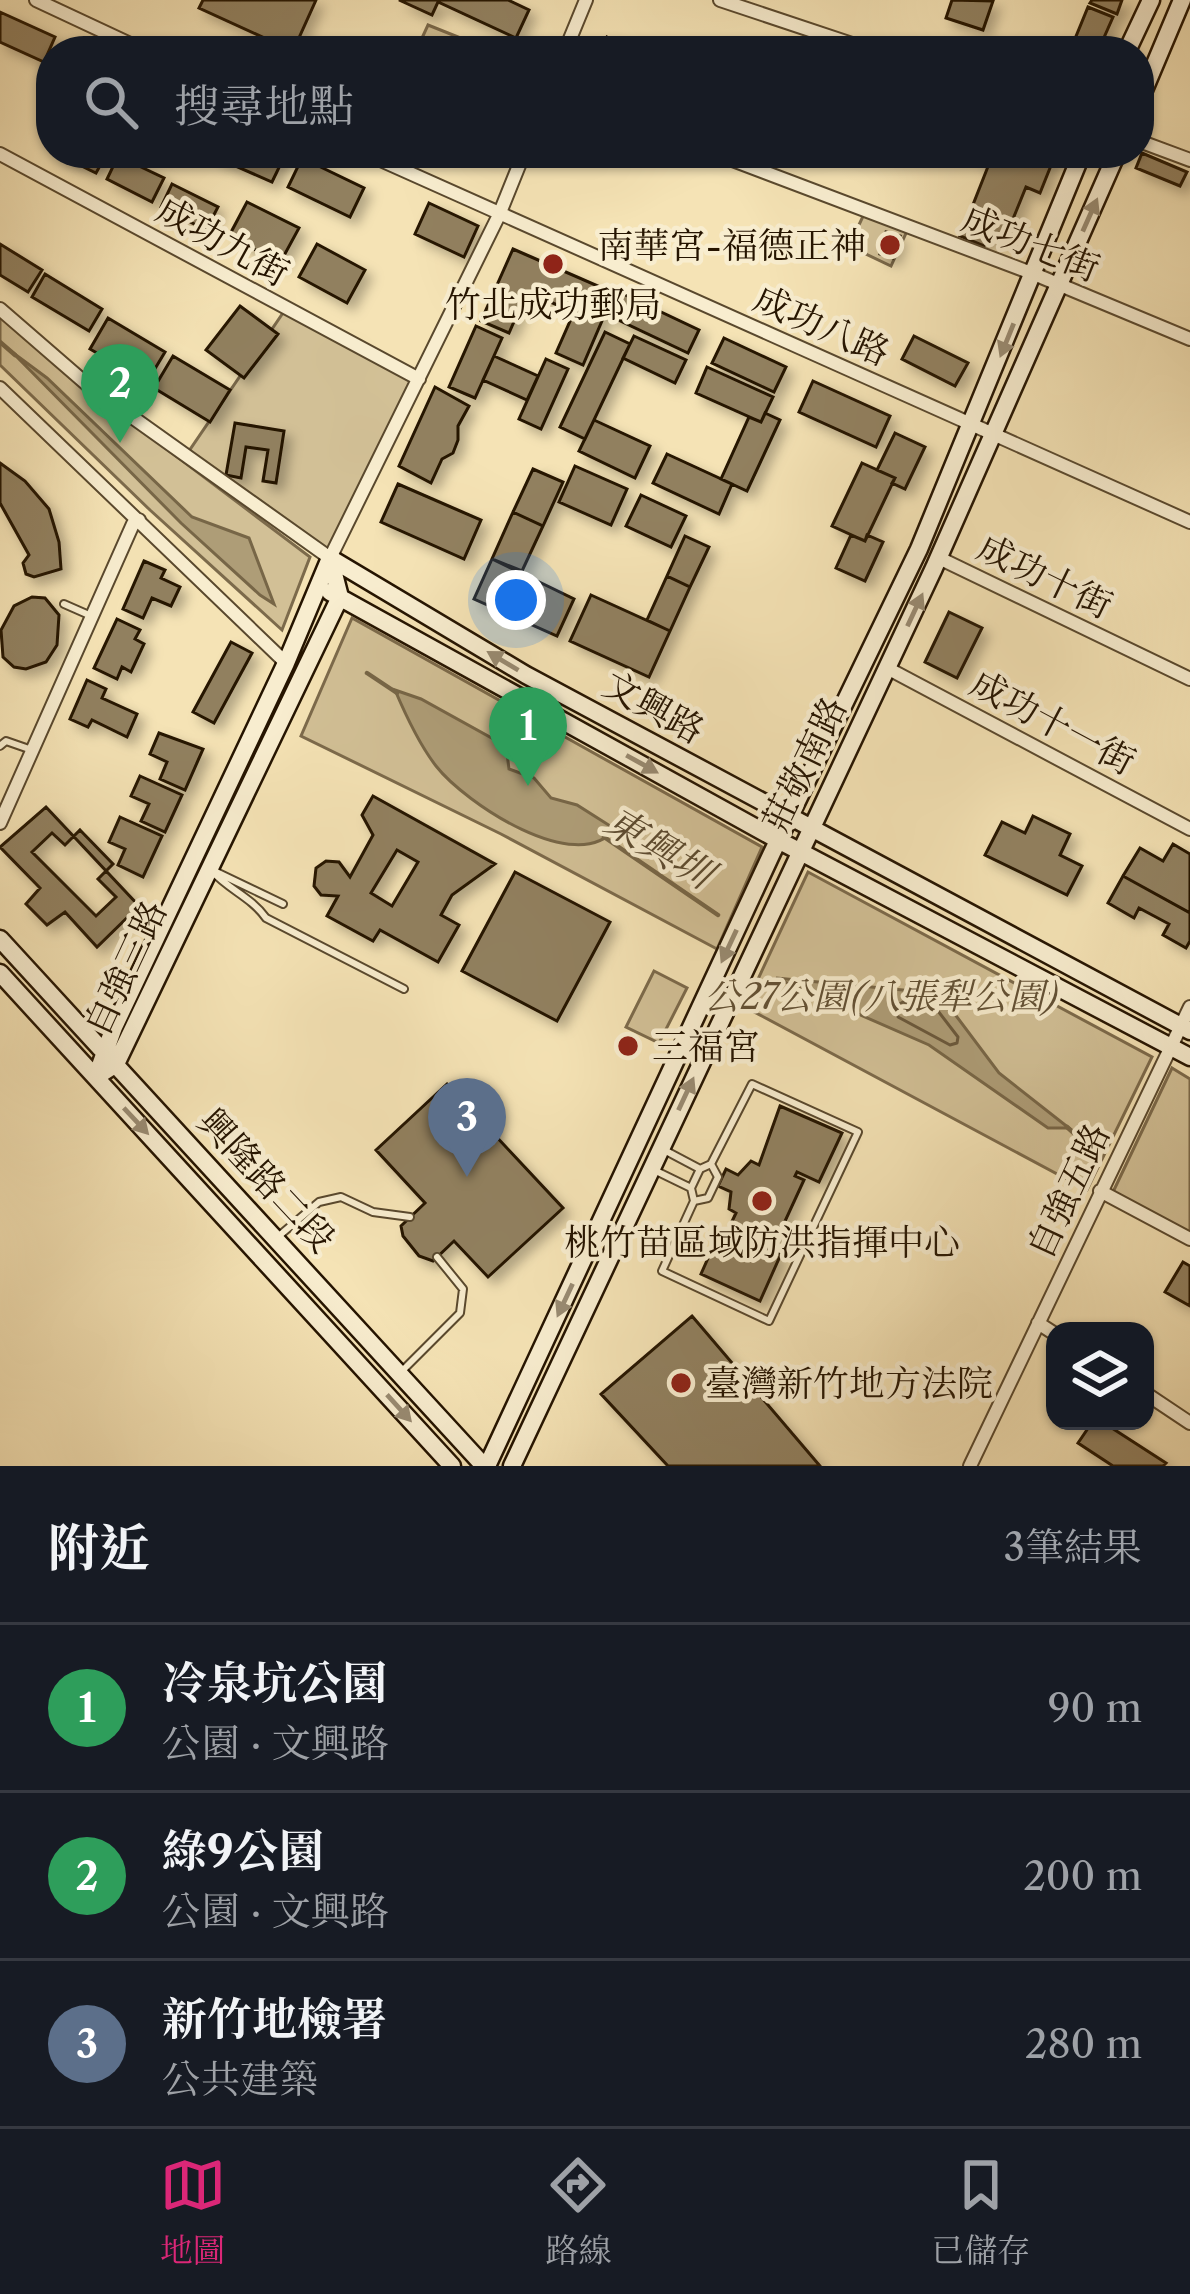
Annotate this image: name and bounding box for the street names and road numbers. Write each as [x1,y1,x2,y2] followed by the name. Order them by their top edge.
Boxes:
[149,187,297,295] street label: 成功九街
[956,196,1106,290] street label: 成功七街
[747,276,897,374] street label: 成功八路
[971,525,1119,627] street label: 成功十街
[963,660,1143,784] street label: 成功十一街
[596,662,712,752] street label: 文興路
[753,690,855,838] street label: 莊敬南路
[75,893,175,1043] street label: 自強三路
[190,1099,344,1261] street label: 興隆路二段
[1018,1116,1118,1266] street label: 自強五路

